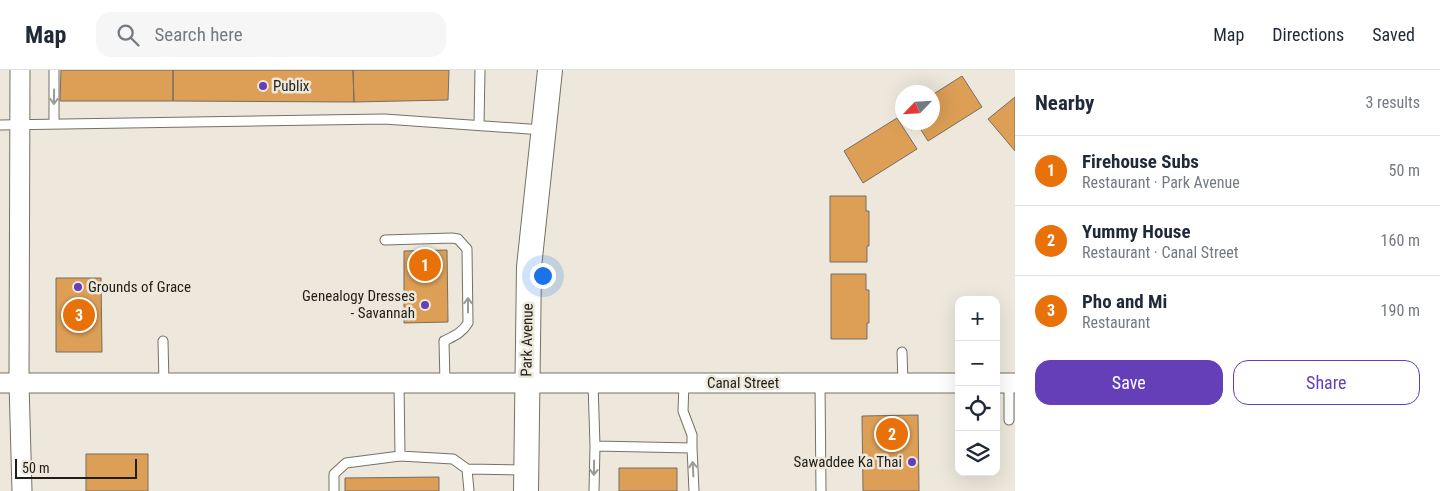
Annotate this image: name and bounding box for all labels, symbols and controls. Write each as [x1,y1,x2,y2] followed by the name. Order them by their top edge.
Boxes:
[96,12,446,57] search box
[25,21,66,49] text: Map
[114,21,142,49] icon: search
[154,23,243,46] text: Search here
[1213,24,1244,45] text: Map
[1272,24,1344,45] text: Directions
[1372,24,1415,45] text: Saved
[273,77,310,95] place label: Publix
[257,80,269,92] marker: Publix
[895,85,940,130] north arrow
[49,88,59,105] one-way arrow
[1035,91,1094,115] text: Nearby
[1365,93,1420,112] text: 3 results
[1082,150,1199,173] text: Firehouse Subs
[1047,161,1055,180] text: 1
[1388,161,1420,180] text: 50 m
[1082,173,1240,192] text: Restaurant · Park Avenue
[1082,220,1191,243] text: Yummy House
[1047,231,1055,250] text: 2
[1381,231,1420,250] text: 160 m
[1082,243,1238,262] text: Restaurant · Canal Street
[409,246,441,284] pin: 1
[530,263,556,289] your location
[88,278,191,296] place label: Grounds of Grace
[72,281,84,293] marker: Grounds of Grace
[302,287,415,322] place label: Genealogy Dresses - Savannah
[1082,290,1167,313] text: Pho and Mi
[63,296,95,334] pin: 3
[955,296,1000,476] map controls
[955,296,1000,341] button: +
[463,298,473,314] one-way arrow
[419,299,431,311] marker: Genealogy Dresses - Savannah
[1047,301,1055,320] text: 3
[1381,301,1420,320] text: 190 m
[517,303,537,377] street label: Park Avenue
[1082,313,1150,332] text: Restaurant
[955,341,1000,386] button: −
[1035,360,1223,405] button: Save
[1233,360,1420,405] button: Share
[707,374,779,392] street label: Canal Street
[955,386,1000,431] button: locate
[876,415,908,453] pin: 2
[955,431,1000,476] button: layers
[794,453,902,471] place label: Sawaddee Ka Thai
[15,456,138,479] scale bar
[906,456,918,468] marker: Sawaddee Ka Thai
[22,460,50,476] text: 50 m
[590,460,599,476] one-way arrow
[688,462,698,478] one-way arrow

